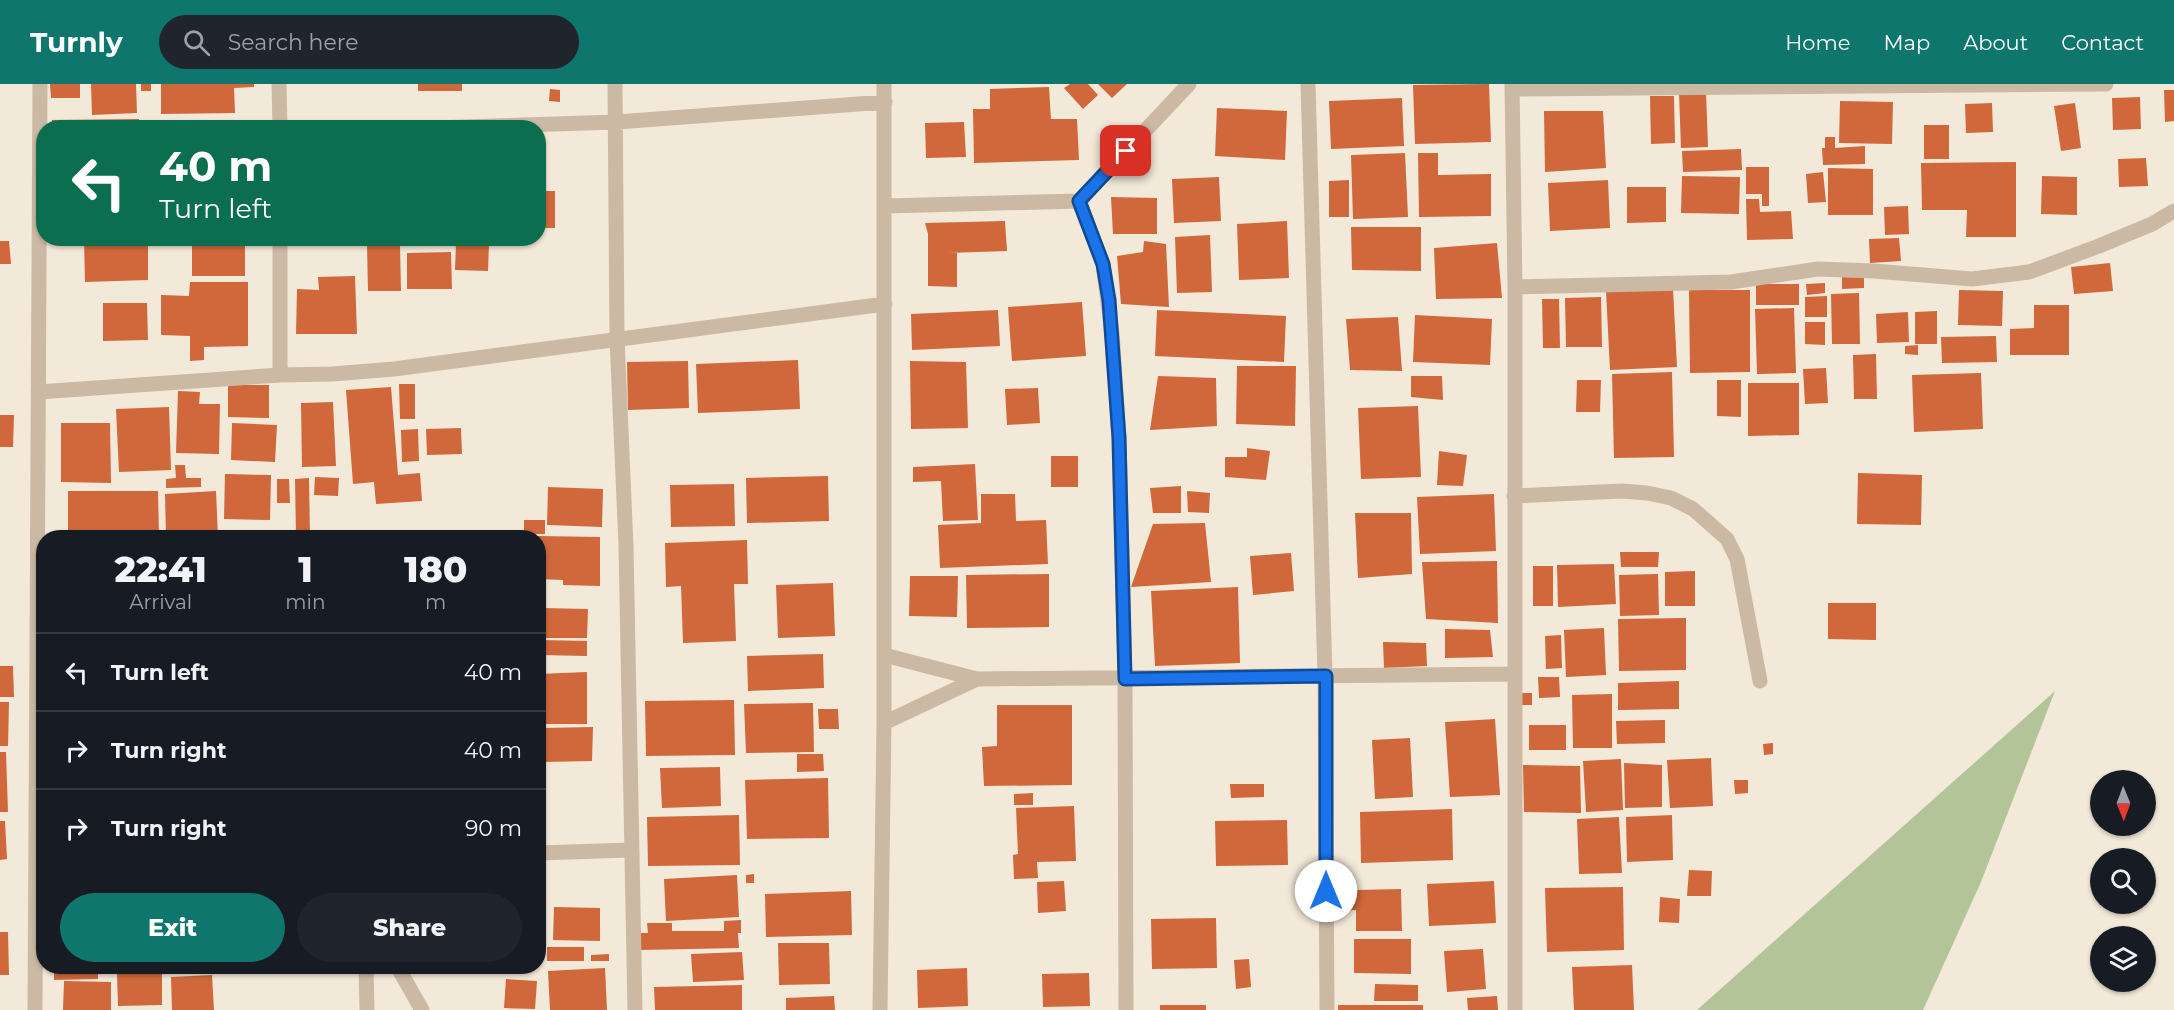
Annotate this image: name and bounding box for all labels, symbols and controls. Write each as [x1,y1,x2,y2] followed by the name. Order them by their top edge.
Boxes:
[159,15,579,69] search box
[30,25,123,59] text: Turnly
[180,26,213,59] icon: search
[228,29,359,56] text: Search here
[1785,30,1850,55] text: Home
[1883,30,1930,55] text: Map
[1963,30,2028,55] text: About
[2061,30,2144,55] text: Contact
[1100,125,1151,176] pin
[1109,134,1142,167] icon: arrive
[159,140,272,192] text: 40 m
[60,144,138,222] icon: left
[159,192,272,225] text: Turn left
[115,547,207,591] text: 22:41
[298,547,313,591] text: 1
[404,547,467,591] text: 180
[129,590,192,614] text: Arrival
[285,590,325,614] text: min
[425,590,446,614] text: m
[60,656,93,689] icon: left
[111,659,209,686] text: Turn left
[464,659,522,686] text: 40 m
[60,734,93,767] icon: right
[111,737,226,764] text: Turn right
[464,737,522,764] text: 40 m
[2090,770,2156,836] north arrow
[2090,770,2156,992] map controls
[60,812,93,845] icon: right
[111,815,226,842] text: Turn right
[465,815,522,842] text: 90 m
[2090,848,2156,914] button: search
[1294,859,1358,923] position arrow
[60,893,285,962] button: Exit
[297,893,522,962] button: Share
[2090,926,2156,992] button: layers

